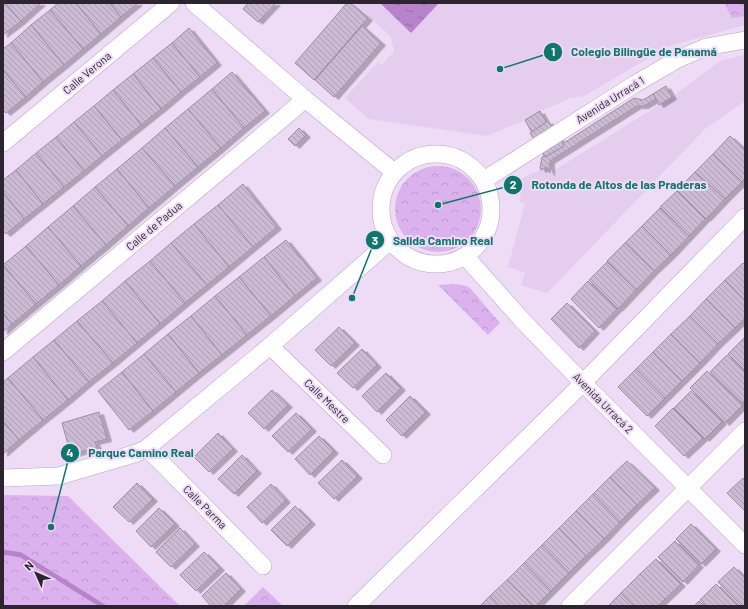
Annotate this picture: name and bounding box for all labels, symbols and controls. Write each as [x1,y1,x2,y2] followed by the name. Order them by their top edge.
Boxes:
[543,40,725,64] callout: Colegio Bilingüe de Panamá
[551,44,555,58] text: 1
[571,44,717,58] text: Colegio Bilingüe de Panamá
[60,49,113,96] street label: Calle Verona
[573,73,646,126] street label: Avenida Urracá 1
[503,173,714,197] callout: Rotonda de Altos de las Praderas
[510,177,517,191] text: 2
[531,177,707,191] text: Rotonda de Altos de las Praderas
[123,198,184,253] street label: Calle de Padua
[365,228,501,252] callout: Salida Camino Real
[372,233,378,247] text: 3
[393,233,493,247] text: Salida Camino Real
[570,370,636,436] street label: Avenida Urracá 2
[302,376,353,426] street label: Calle Mestre
[60,441,202,465] callout: Parque Camino Real
[66,445,74,459] text: 4
[88,445,194,459] text: Parque Camino Real
[181,482,230,531] street label: Calle Parma
[16,553,56,593] north arrow
[21,558,36,573] text: N

